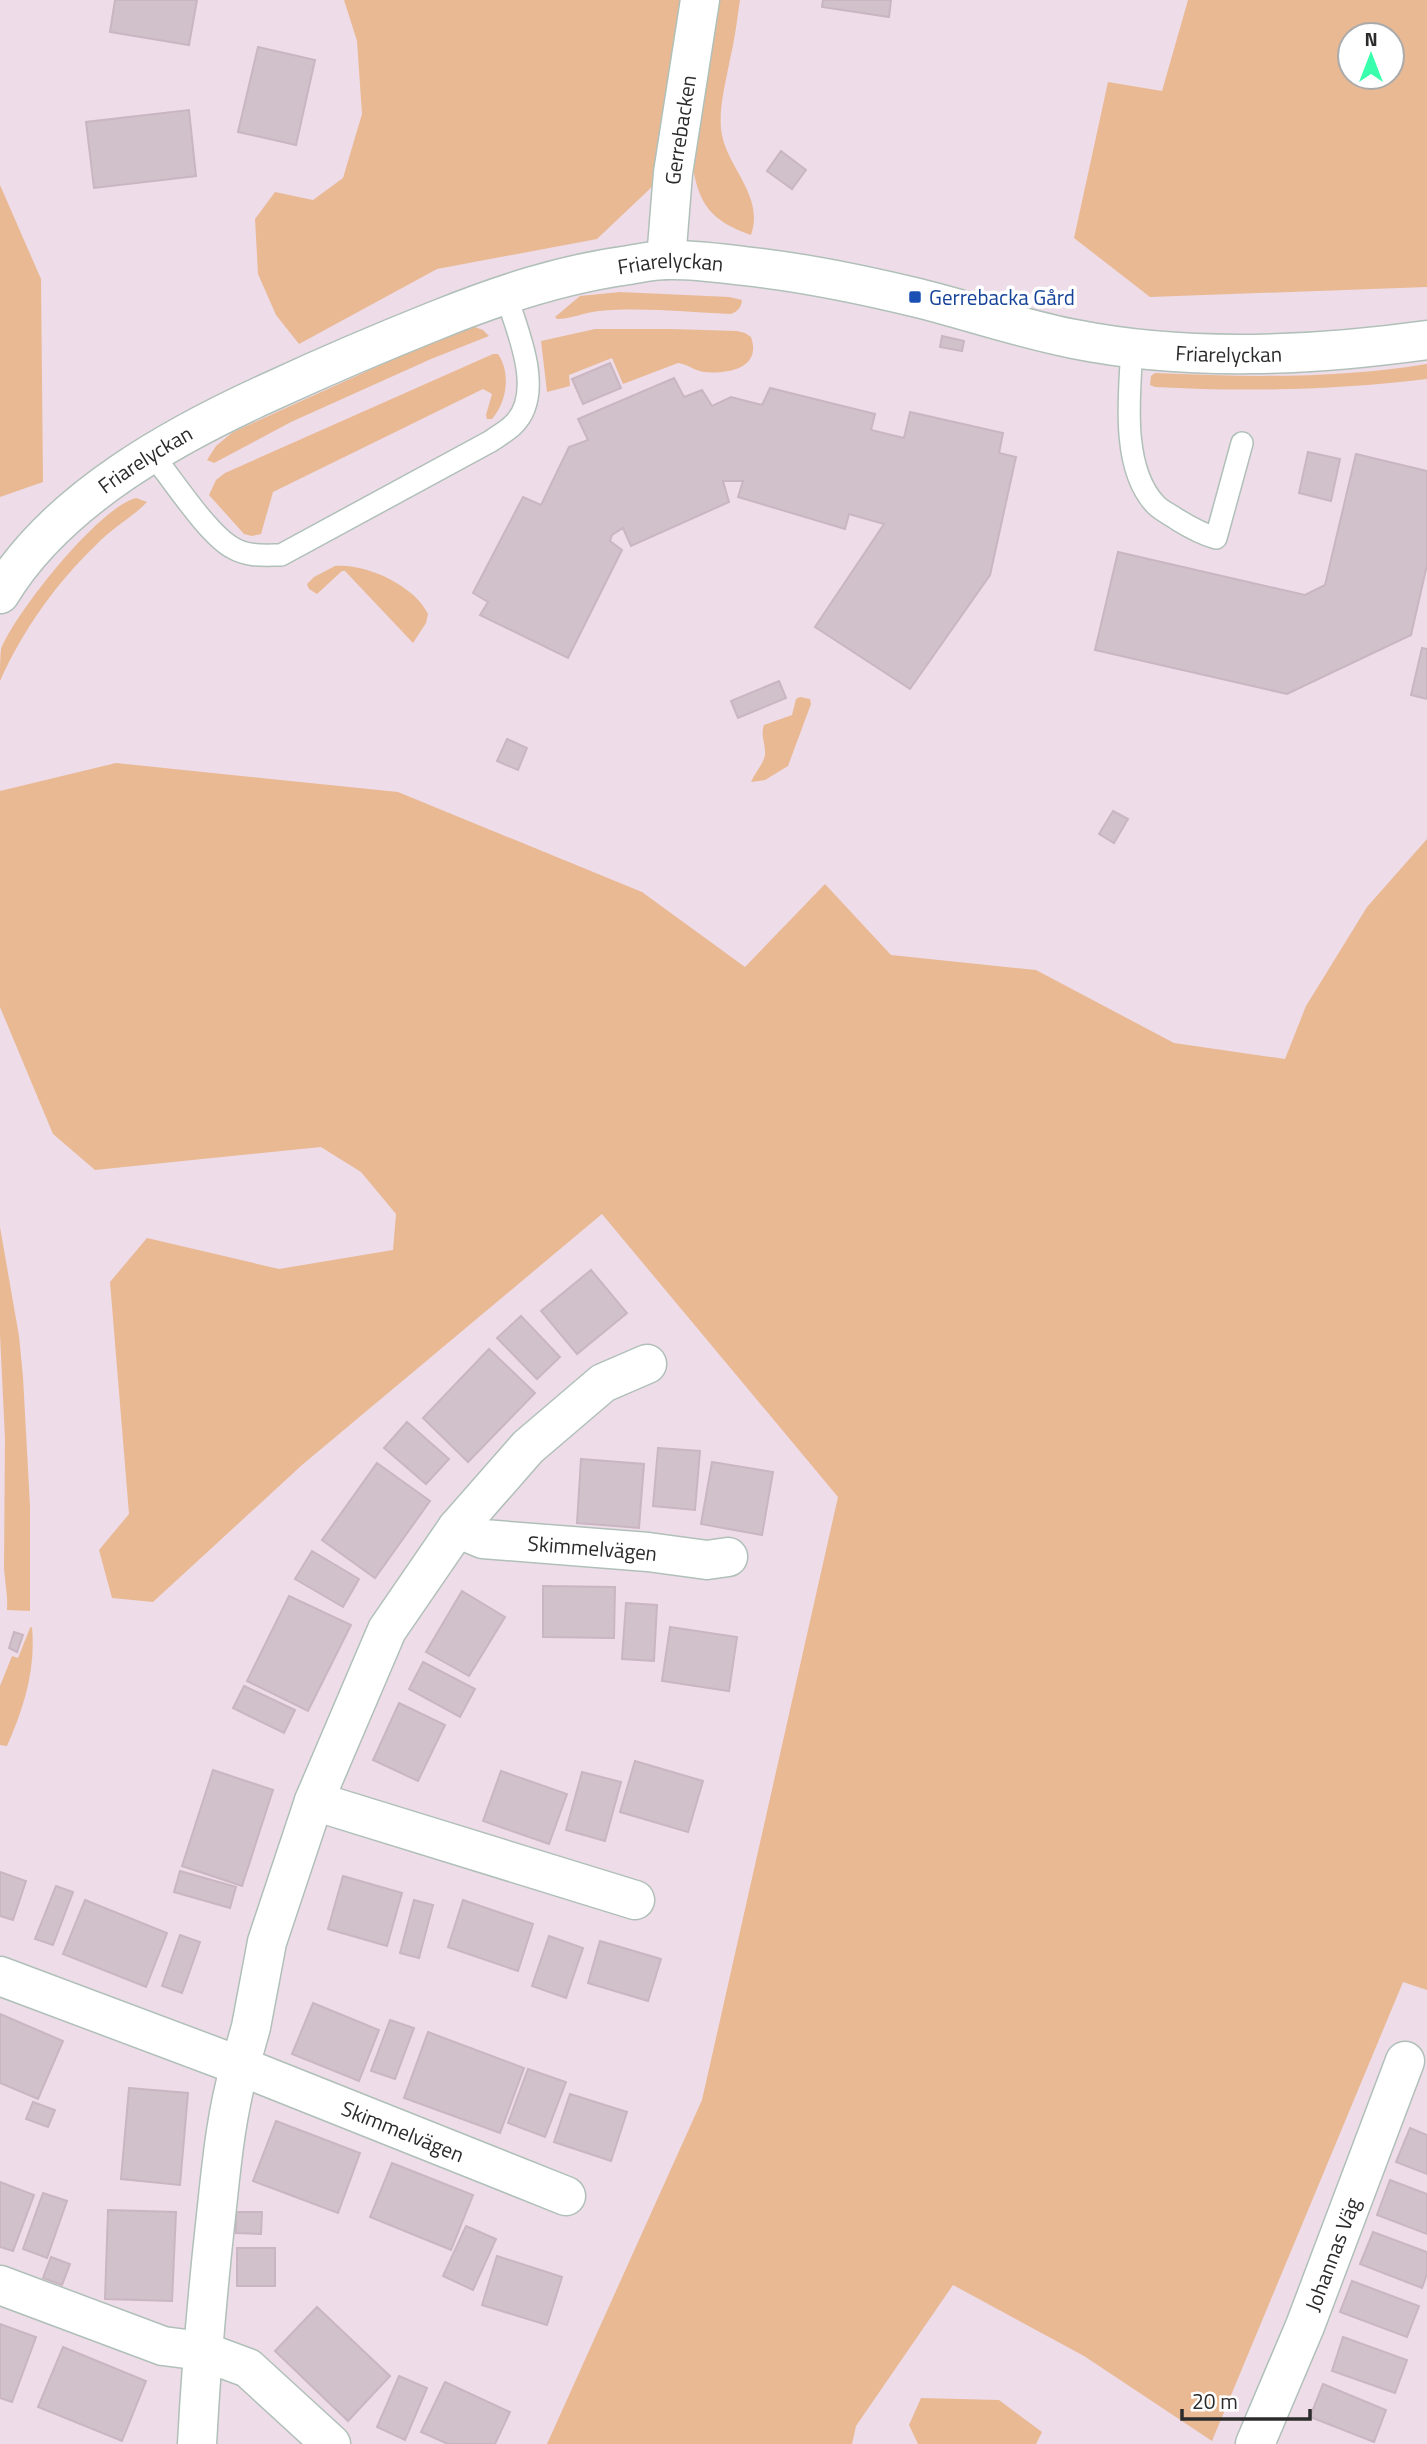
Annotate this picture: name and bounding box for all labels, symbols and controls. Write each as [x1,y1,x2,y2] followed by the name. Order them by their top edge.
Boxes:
[1336,21,1406,91] north arrow
[1364,24,1378,53] text: N
[656,73,704,186] street label: Gerrebacken
[615,244,725,282] street label: Friarelyckan
[929,281,1075,313] place label: Gerrebacka Gård
[907,289,923,305] marker: Gerrebacka Gård
[1175,336,1283,370] street label: Friarelyckan
[91,417,198,501] street label: Friarelyckan
[526,1527,659,1569] street label: Skimmelvägen
[337,2092,469,2170] street label: Skimmelvägen
[1296,2192,1368,2316] street label: Johannas Väg
[1182,2378,1310,2422] scale bar
[1192,2385,1238,2417] text: 20 m

